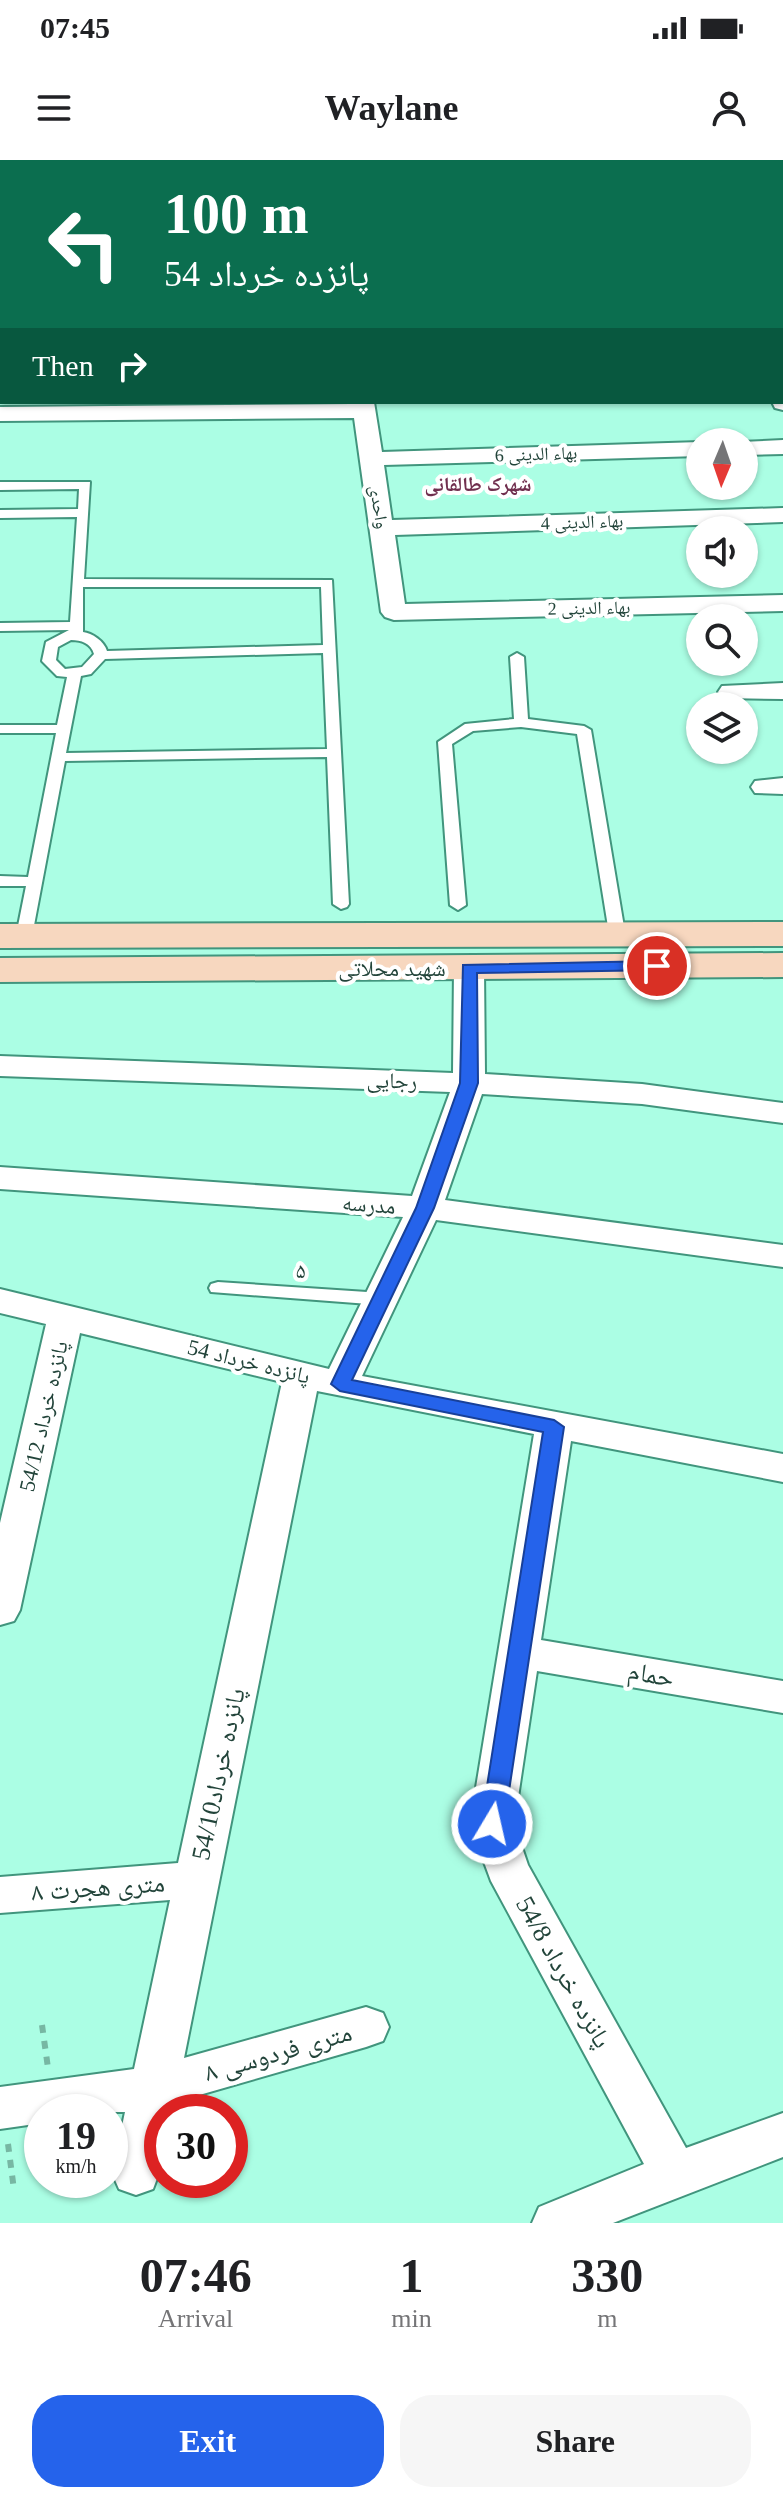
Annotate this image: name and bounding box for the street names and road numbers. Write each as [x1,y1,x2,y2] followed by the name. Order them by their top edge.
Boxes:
[494,443,578,466] street label: بهاء الدینی 6
[365,484,392,530] street label: واحدی
[540,511,624,534] street label: بهاء الدینی 4
[548,597,631,620] street label: بهاء الدینی 2
[338,956,446,982] street label: شهید محلاتی
[366,1067,418,1095] street label: رجایی
[341,1190,396,1219] street label: مدرسه
[295,1258,307,1283] street label: ۵
[185,1334,313,1390] street label: پانزده خرداد 54
[14,1338,74,1494] street label: پانزده خرداد 54/12
[625,1656,676,1696] street label: حمام
[186,1685,252,1863] street label: پانزده خرداد54/10
[30,1868,166,1908] street label: ۸ متری هجرت
[509,1892,617,2054] street label: پانزده خرداد 54/8
[201,2018,355,2088] street label: ۸ متری فردوسی

